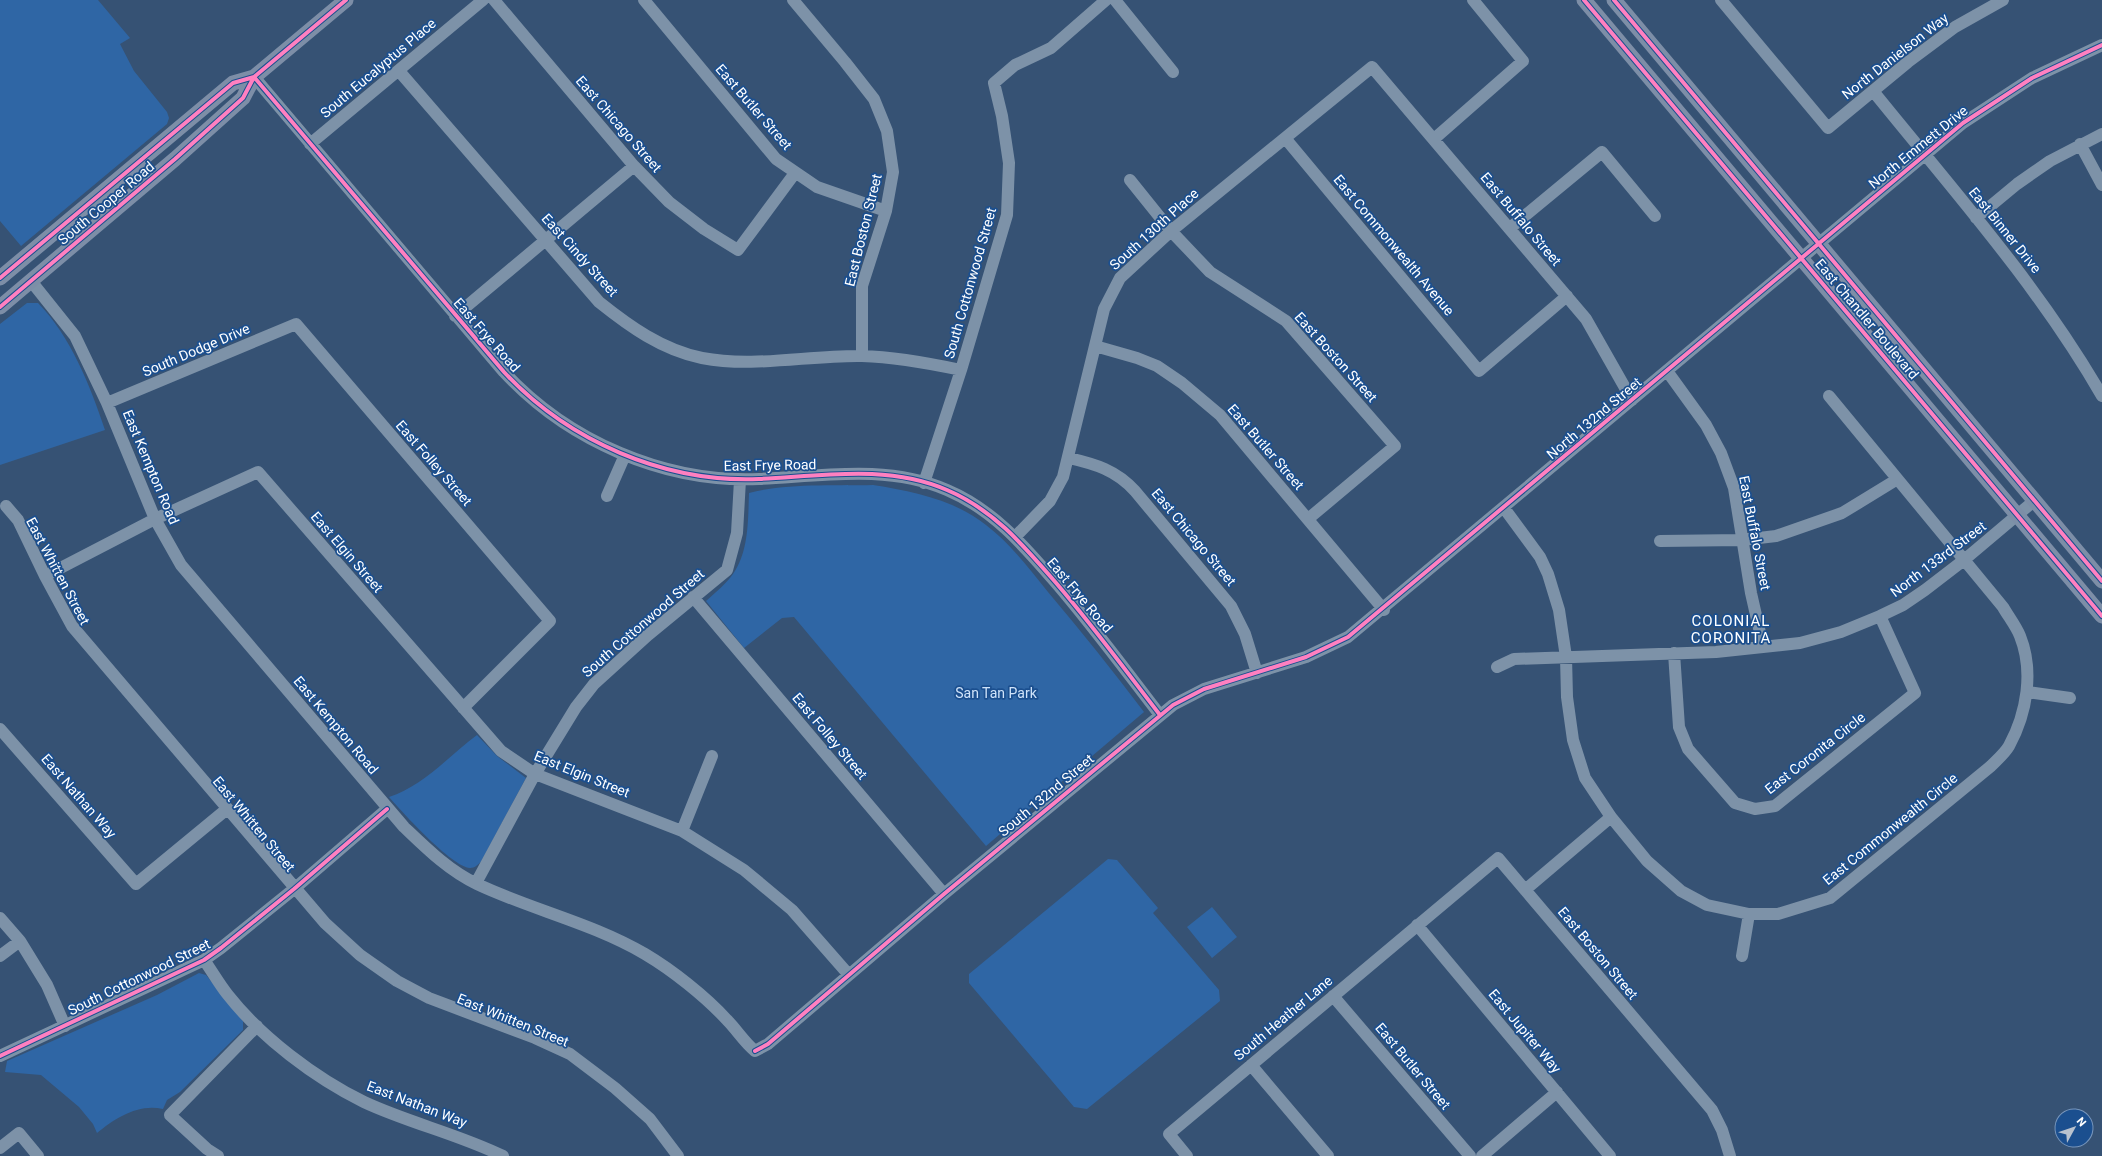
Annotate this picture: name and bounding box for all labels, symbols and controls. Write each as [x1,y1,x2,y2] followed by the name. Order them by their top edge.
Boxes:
[1839,9,1952,102] street label: North Danielson Way
[317,15,439,121] street label: South Eucalyptus Place
[713,61,796,153] street label: East Butler Street
[573,73,665,176] street label: East Chicago Street
[1865,102,1971,192] street label: North Emmett Drive
[55,158,157,248] street label: South Cooper Road
[1477,169,1565,269] street label: East Buffalo Street
[1330,171,1458,319] street label: East Commonwealth Avenue
[841,172,885,288] street label: East Boston Street
[1966,184,2044,276] street label: East Binner Drive
[1106,185,1202,273] street label: South 130th Place
[941,205,999,360] street label: South Cottonwood Street
[539,210,622,300] street label: East Cindy Street
[1812,256,1922,382] street label: East Chandler Boulevard
[451,295,523,375] street label: East Frye Road
[1291,309,1381,406] street label: East Boston Street
[140,320,252,380] street label: South Dodge Drive
[1543,374,1645,462] street label: North 132nd Street
[1225,401,1308,493] street label: East Butler Street
[120,407,182,527] street label: East Kempton Road
[393,417,476,509] street label: East Folley Street
[723,456,817,474] street label: East Frye Road
[1736,474,1774,592] street label: East Buffalo Street
[1149,485,1240,589] street label: East Chicago Street
[308,508,387,596] street label: East Elgin Street
[23,515,93,628] street label: East Whitten Street
[1887,518,1989,600] street label: North 133rd Street
[1044,554,1116,636] street label: East Frye Road
[579,565,708,680] street label: South Cottonwood Street
[1691,612,1771,647] district label: COLONIAL CORONITA
[290,673,382,777] street label: East Kempton Road
[955,685,1038,701] park label: San Tan Park
[789,690,871,783] street label: East Folley Street
[1762,709,1868,797] street label: East Coronita Circle
[532,748,632,801] street label: East Elgin Street
[995,750,1097,840] street label: South 132nd Street
[38,751,120,841] street label: East Nathan Way
[1820,770,1960,888] street label: East Commonwealth Circle
[210,773,299,875] street label: East Whitten Street
[1555,904,1641,1003] street label: East Boston Street
[65,935,213,1018] street label: South Cottonwood Street
[1231,972,1335,1064] street label: South Heather Lane
[1485,986,1565,1076] street label: East Jupiter Way
[455,990,572,1050] street label: East Whitten Street
[1372,1020,1454,1113] street label: East Butler Street
[365,1078,470,1131] street label: East Nathan Way
[2054,1108,2094,1148] north arrow
[2074,1115,2089,1129] text: N

